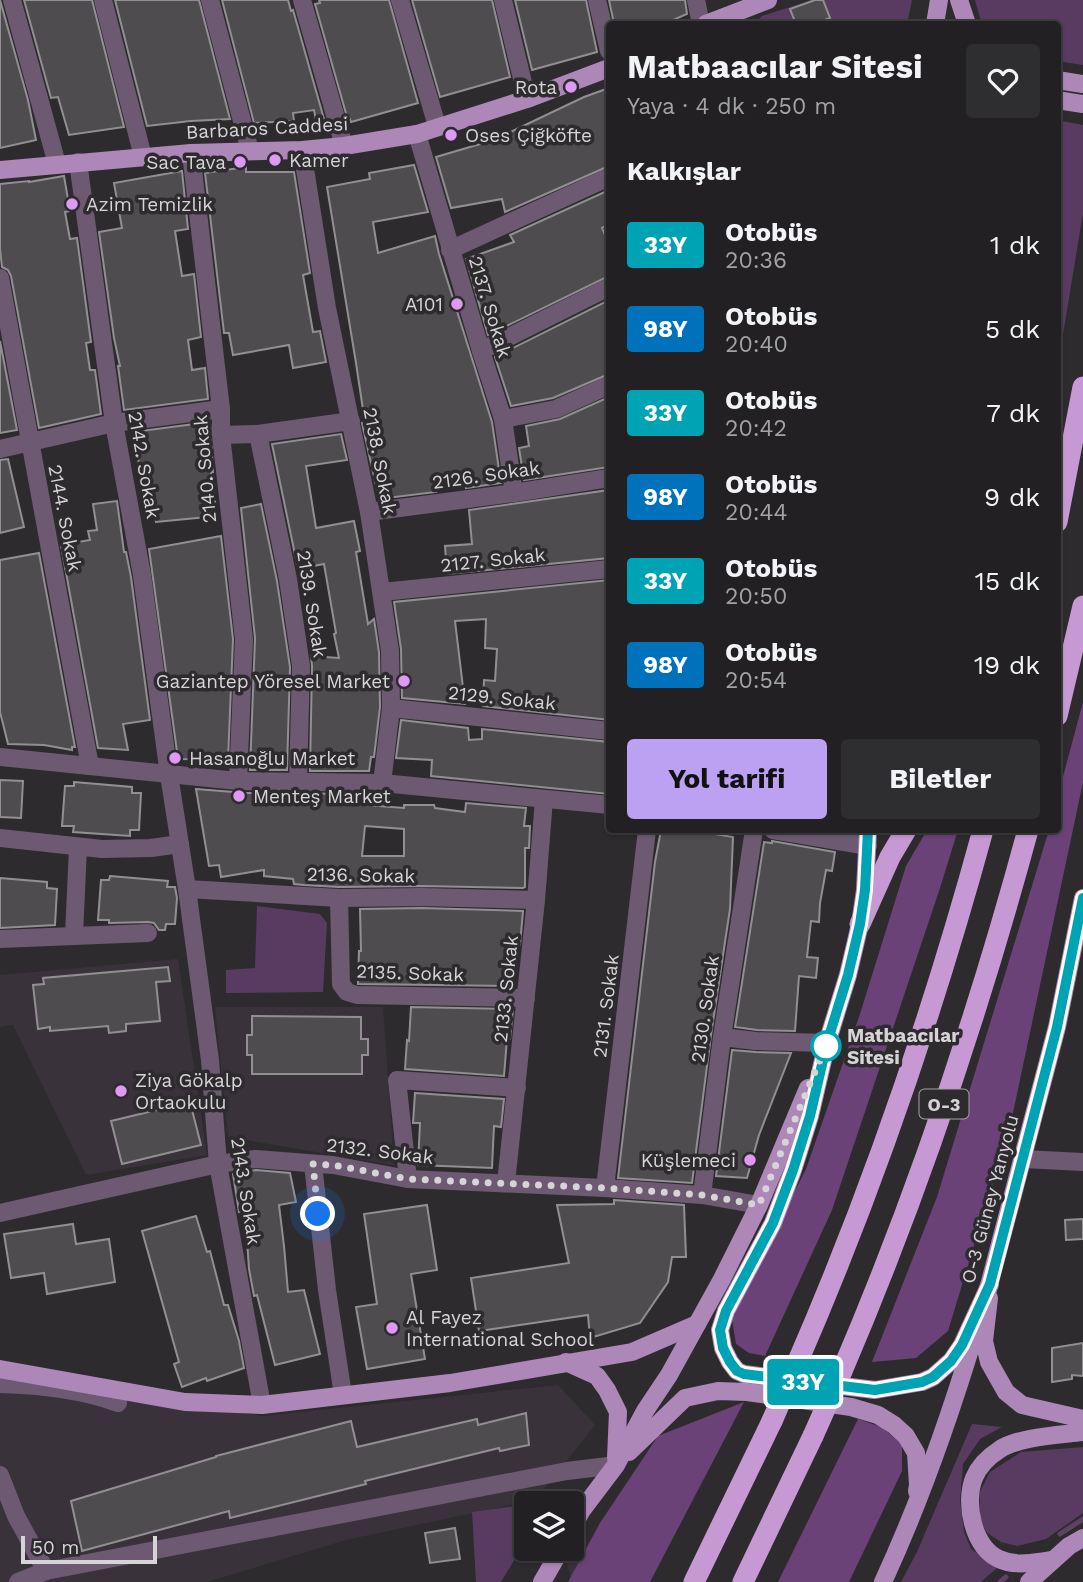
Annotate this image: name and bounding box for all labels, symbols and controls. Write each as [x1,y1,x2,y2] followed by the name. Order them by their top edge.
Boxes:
[966,44,1040,118] button: heart
[627,47,923,86] text: Matbaacılar Sitesi
[515,76,557,99] place label: Rota
[563,79,579,95] marker: Rota
[627,93,836,120] text: Yaya · 4 dk · 250 m
[185,112,349,144] street label: Barbaros Caddesi
[465,124,592,147] place label: Oses Çiğköfte
[443,127,459,143] marker: Oses Çiğköfte
[289,149,349,172] place label: Kamer
[146,151,226,174] place label: Sac Tava
[267,152,283,168] marker: Kamer
[232,154,248,170] marker: Sac Tava
[627,156,741,186] text: Kalkışlar
[86,193,213,216] place label: Azim Temizlik
[64,196,80,212] marker: Azim Temizlik
[725,217,817,247] text: Otobüs
[990,230,1040,260] text: 1 dk
[644,231,687,259] text: 33Y
[725,247,787,274] text: 20:36
[464,253,516,361] street label: 2137. Sokak
[405,293,443,316] place label: A101
[449,296,465,312] marker: A101
[725,301,817,331] text: Otobüs
[985,314,1040,344] text: 5 dk
[643,315,688,343] text: 98Y
[725,331,788,358] text: 20:40
[725,385,817,415] text: Otobüs
[986,398,1040,428] text: 7 dk
[644,399,687,427] text: 33Y
[358,406,402,517] street label: 2138. Sokak
[123,410,165,521] street label: 2142. Sokak
[189,414,221,524] street label: 2140. Sokak
[725,415,787,442] text: 20:42
[431,456,541,494] street label: 2126. Sokak
[43,462,87,574] street label: 2144. Sokak
[725,469,817,499] text: Otobüs
[984,482,1040,512] text: 9 dk
[643,483,688,511] text: 98Y
[725,499,788,526] text: 20:44
[439,543,547,577] street label: 2127. Sokak
[292,549,332,659] street label: 2139. Sokak
[725,553,817,583] text: Otobüs
[975,566,1040,596] text: 15 dk
[644,567,687,595] text: 33Y
[725,583,787,610] text: 20:50
[725,637,817,667] text: Otobüs
[974,650,1040,680] text: 19 dk
[643,651,688,679] text: 98Y
[725,667,787,694] text: 20:54
[156,670,390,693] place label: Gaziantep Yöresel Market
[396,673,412,689] marker: Gaziantep Yöresel Market
[447,681,557,715] street label: 2129. Sokak
[627,739,827,819] button: Yol tarifi
[841,739,1040,819] button: Biletler
[189,747,355,770] place label: Hasanoğlu Market
[167,750,183,766] marker: Hasanoğlu Market
[253,785,391,808] place label: Menteş Market
[231,788,247,804] marker: Menteş Market
[307,863,416,887] street label: 2136. Sokak
[489,934,523,1044] street label: 2133. Sokak
[588,953,624,1059] street label: 2131. Sokak
[686,954,724,1064] street label: 2130. Sokak
[356,960,465,986] street label: 2135. Sokak
[847,1024,960,1069] place label: Matbaacılar Sitesi
[811,1031,841,1061] marker: Matbaacılar Sitesi
[135,1069,243,1114] place label: Ziya Gökalp Ortaokulu
[113,1083,129,1099] marker: Ziya Gökalp Ortaokulu
[920,1090,968,1119] road number: O-3
[956,1112,1024,1286] street label: O-3 Güney Yanyolu
[325,1133,435,1169] street label: 2132. Sokak
[226,1136,266,1247] street label: 2143. Sokak
[641,1149,736,1172] place label: Küşlemeci
[742,1152,758,1168] marker: Küşlemeci
[300,1196,335,1231] your location
[406,1306,594,1351] place label: Al Fayez International School
[384,1320,400,1336] marker: Al Fayez International School
[763,1359,843,1405] line badge: 33Y
[781,1368,825,1396] text: 33Y
[514,1491,584,1561] map controls
[514,1491,584,1561] button: layers
[21,1533,158,1565] scale bar
[32,1536,79,1559] text: 50 m

